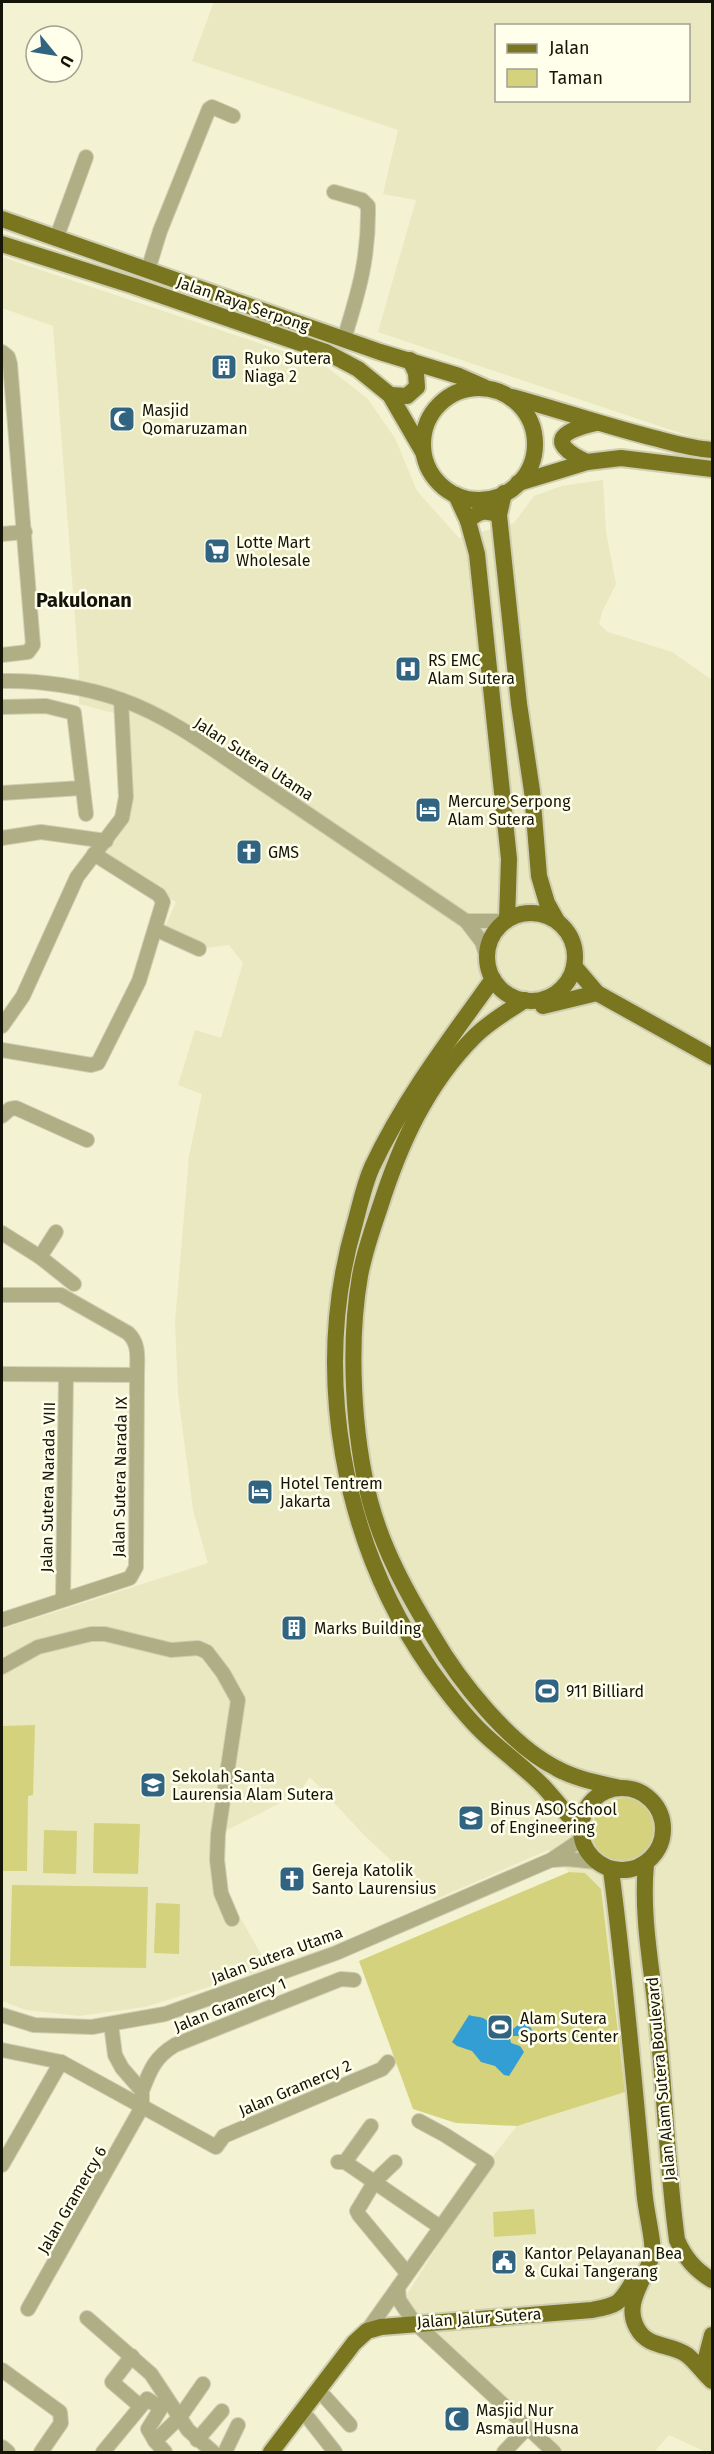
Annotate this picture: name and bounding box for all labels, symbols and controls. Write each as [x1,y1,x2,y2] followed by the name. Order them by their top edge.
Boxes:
[24,24,84,84] north arrow
[495,24,690,102] legend
[549,37,590,59] text: Jalan
[56,52,77,71] text: U
[549,67,603,89] text: Taman
[174,272,312,336] street label: Jalan Raya Serpong
[244,349,331,386] place label: Ruko Sutera Niaga 2
[209,352,239,382] building icon: Ruko Sutera Niaga 2
[142,401,248,438] place label: Masjid Qomaruzaman
[107,404,137,434] mosque icon: Masjid Qomaruzaman
[236,533,311,570] place label: Lotte Mart Wholesale
[202,536,232,566] supermarket icon: Lotte Mart Wholesale
[36,588,132,612] district label: Pakulonan
[428,651,515,688] place label: RS EMC Alam Sutera
[393,654,423,684] hospital icon: RS EMC Alam Sutera
[191,713,317,805] street label: Jalan Sutera Utama
[448,792,571,829] place label: Mercure Serpong Alam Sutera
[413,795,443,825] hotel icon: Mercure Serpong Alam Sutera
[234,837,264,867] church icon: GMS
[268,843,299,862] place label: GMS
[109,1396,131,1558] street label: Jalan Sutera Narada IX
[37,1401,59,1573] street label: Jalan Sutera Narada VIII
[280,1474,383,1511] place label: Hotel Tentrem Jakarta
[245,1477,275,1507] hotel icon: Hotel Tentrem Jakarta
[279,1613,309,1643] building icon: Marks Building
[314,1619,422,1638] place label: Marks Building
[532,1676,562,1706] sports icon: 911 Billiard
[566,1682,644,1701] place label: 911 Billiard
[172,1767,334,1804] place label: Sekolah Santa Laurensia Alam Sutera
[138,1770,168,1800] school or university icon: Sekolah Santa Laurensia Alam Sutera
[490,1800,617,1837] place label: Binus ASO School of Engineering
[456,1803,486,1833] school or university icon: Binus ASO School of Engineering
[312,1861,436,1898] place label: Gereja Katolik Santo Laurensius
[277,1864,307,1894] church icon: Gereja Katolik Santo Laurensius
[209,1922,345,1988] street label: Jalan Sutera Utama
[171,1974,289,2036] street label: Jalan Gramercy 1
[643,1976,679,2182] street label: Jalan Alam Sutera Boulevard
[520,2009,619,2046] place label: Alam Sutera Sports Center
[485,2012,515,2042] sports icon: Alam Sutera Sports Center
[236,2056,354,2120] street label: Jalan Gramercy 2
[33,2143,111,2257] street label: Jalan Gramercy 6
[524,2244,682,2281] place label: Kantor Pelayanan Bea & Cukai Tangerang
[489,2247,519,2277] public building icon: Kantor Pelayanan Bea & Cukai Tangerang
[416,2304,542,2332] street label: Jalan Jalur Sutera
[476,2401,579,2438] place label: Masjid Nur Asmaul Husna
[442,2404,472,2434] mosque icon: Masjid Nur Asmaul Husna

